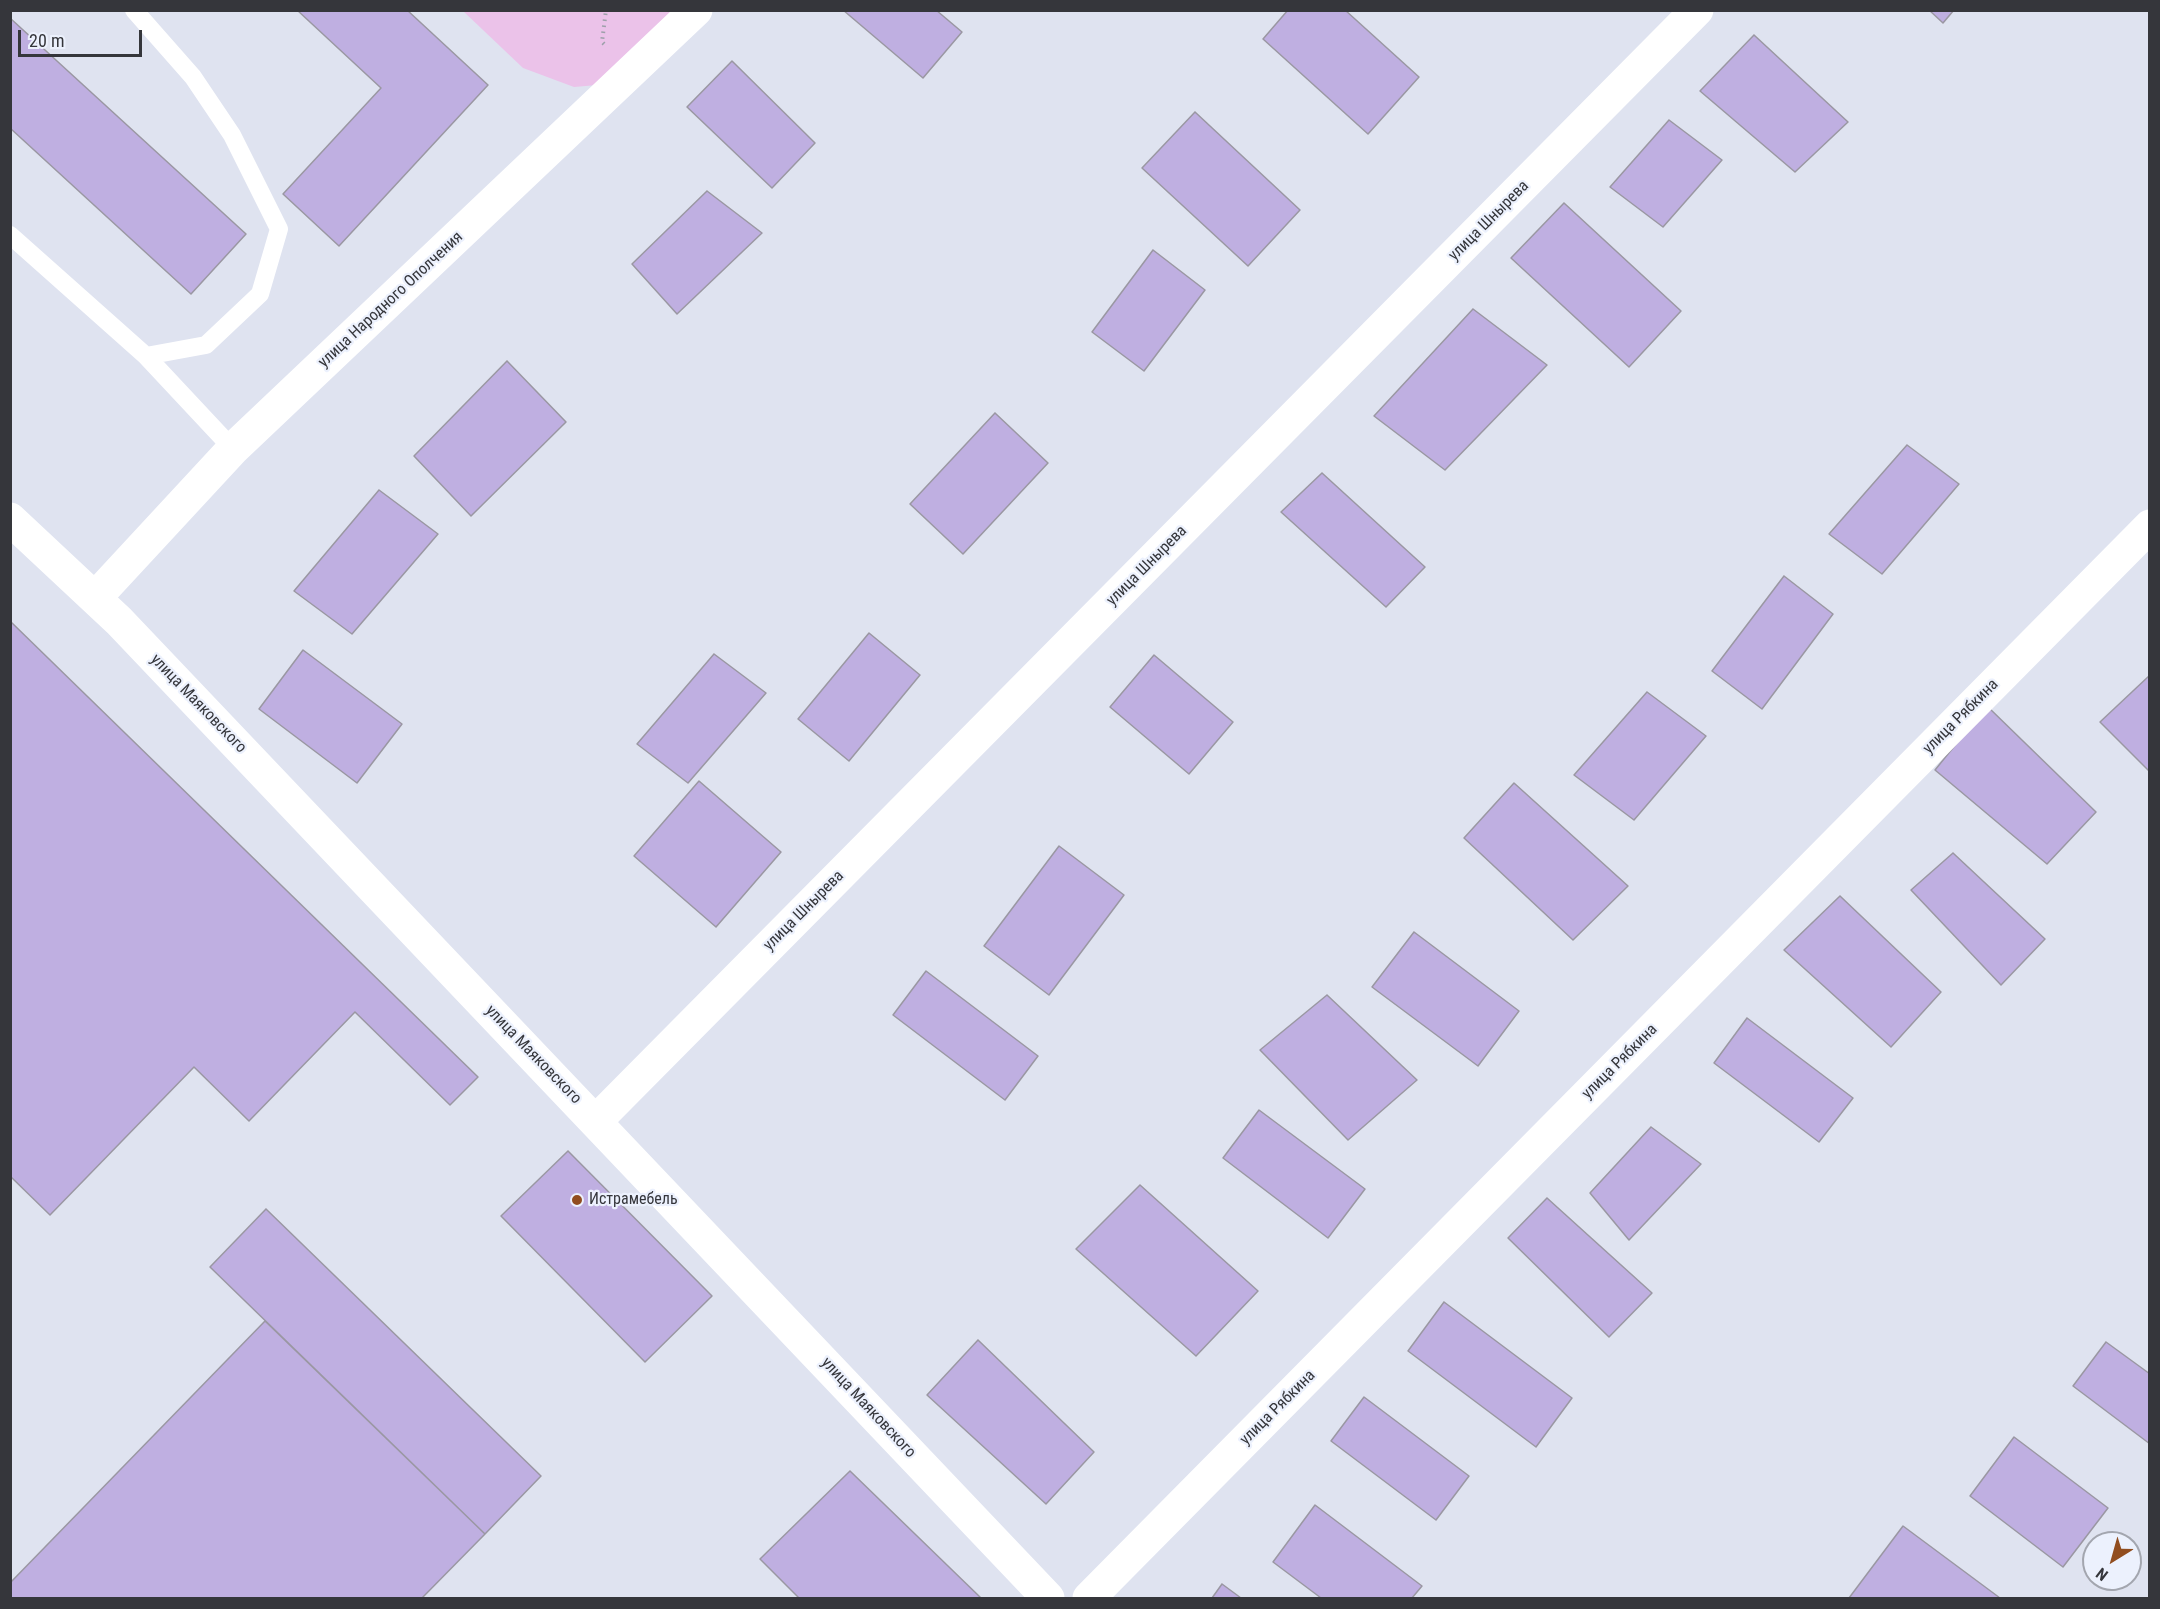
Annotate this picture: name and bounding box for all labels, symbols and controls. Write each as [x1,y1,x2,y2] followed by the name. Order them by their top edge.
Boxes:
[21,18,146,56] scale bar
[29,30,64,51] text: 20 m
[1445,177,1533,265] street label: улица Шнырева
[315,228,467,372] street label: улица Народного Ополчения
[1103,522,1191,610] street label: улица Шнырева
[146,650,250,758] street label: улица Маяковского
[1919,675,2003,759] street label: улица Рябкина
[760,867,848,955] street label: улица Шнырева
[481,1001,585,1109] street label: улица Маяковского
[1578,1020,1662,1104] street label: улица Рябкина
[589,1190,678,1210] place label: Истрамебель
[570,1193,584,1207] marker: Истрамебель
[817,1354,919,1462] street label: улица Маяковского
[1236,1366,1320,1450] street label: улица Рябкина
[2082,1531,2142,1591] north arrow
[2092,1564,2112,1585] text: N

